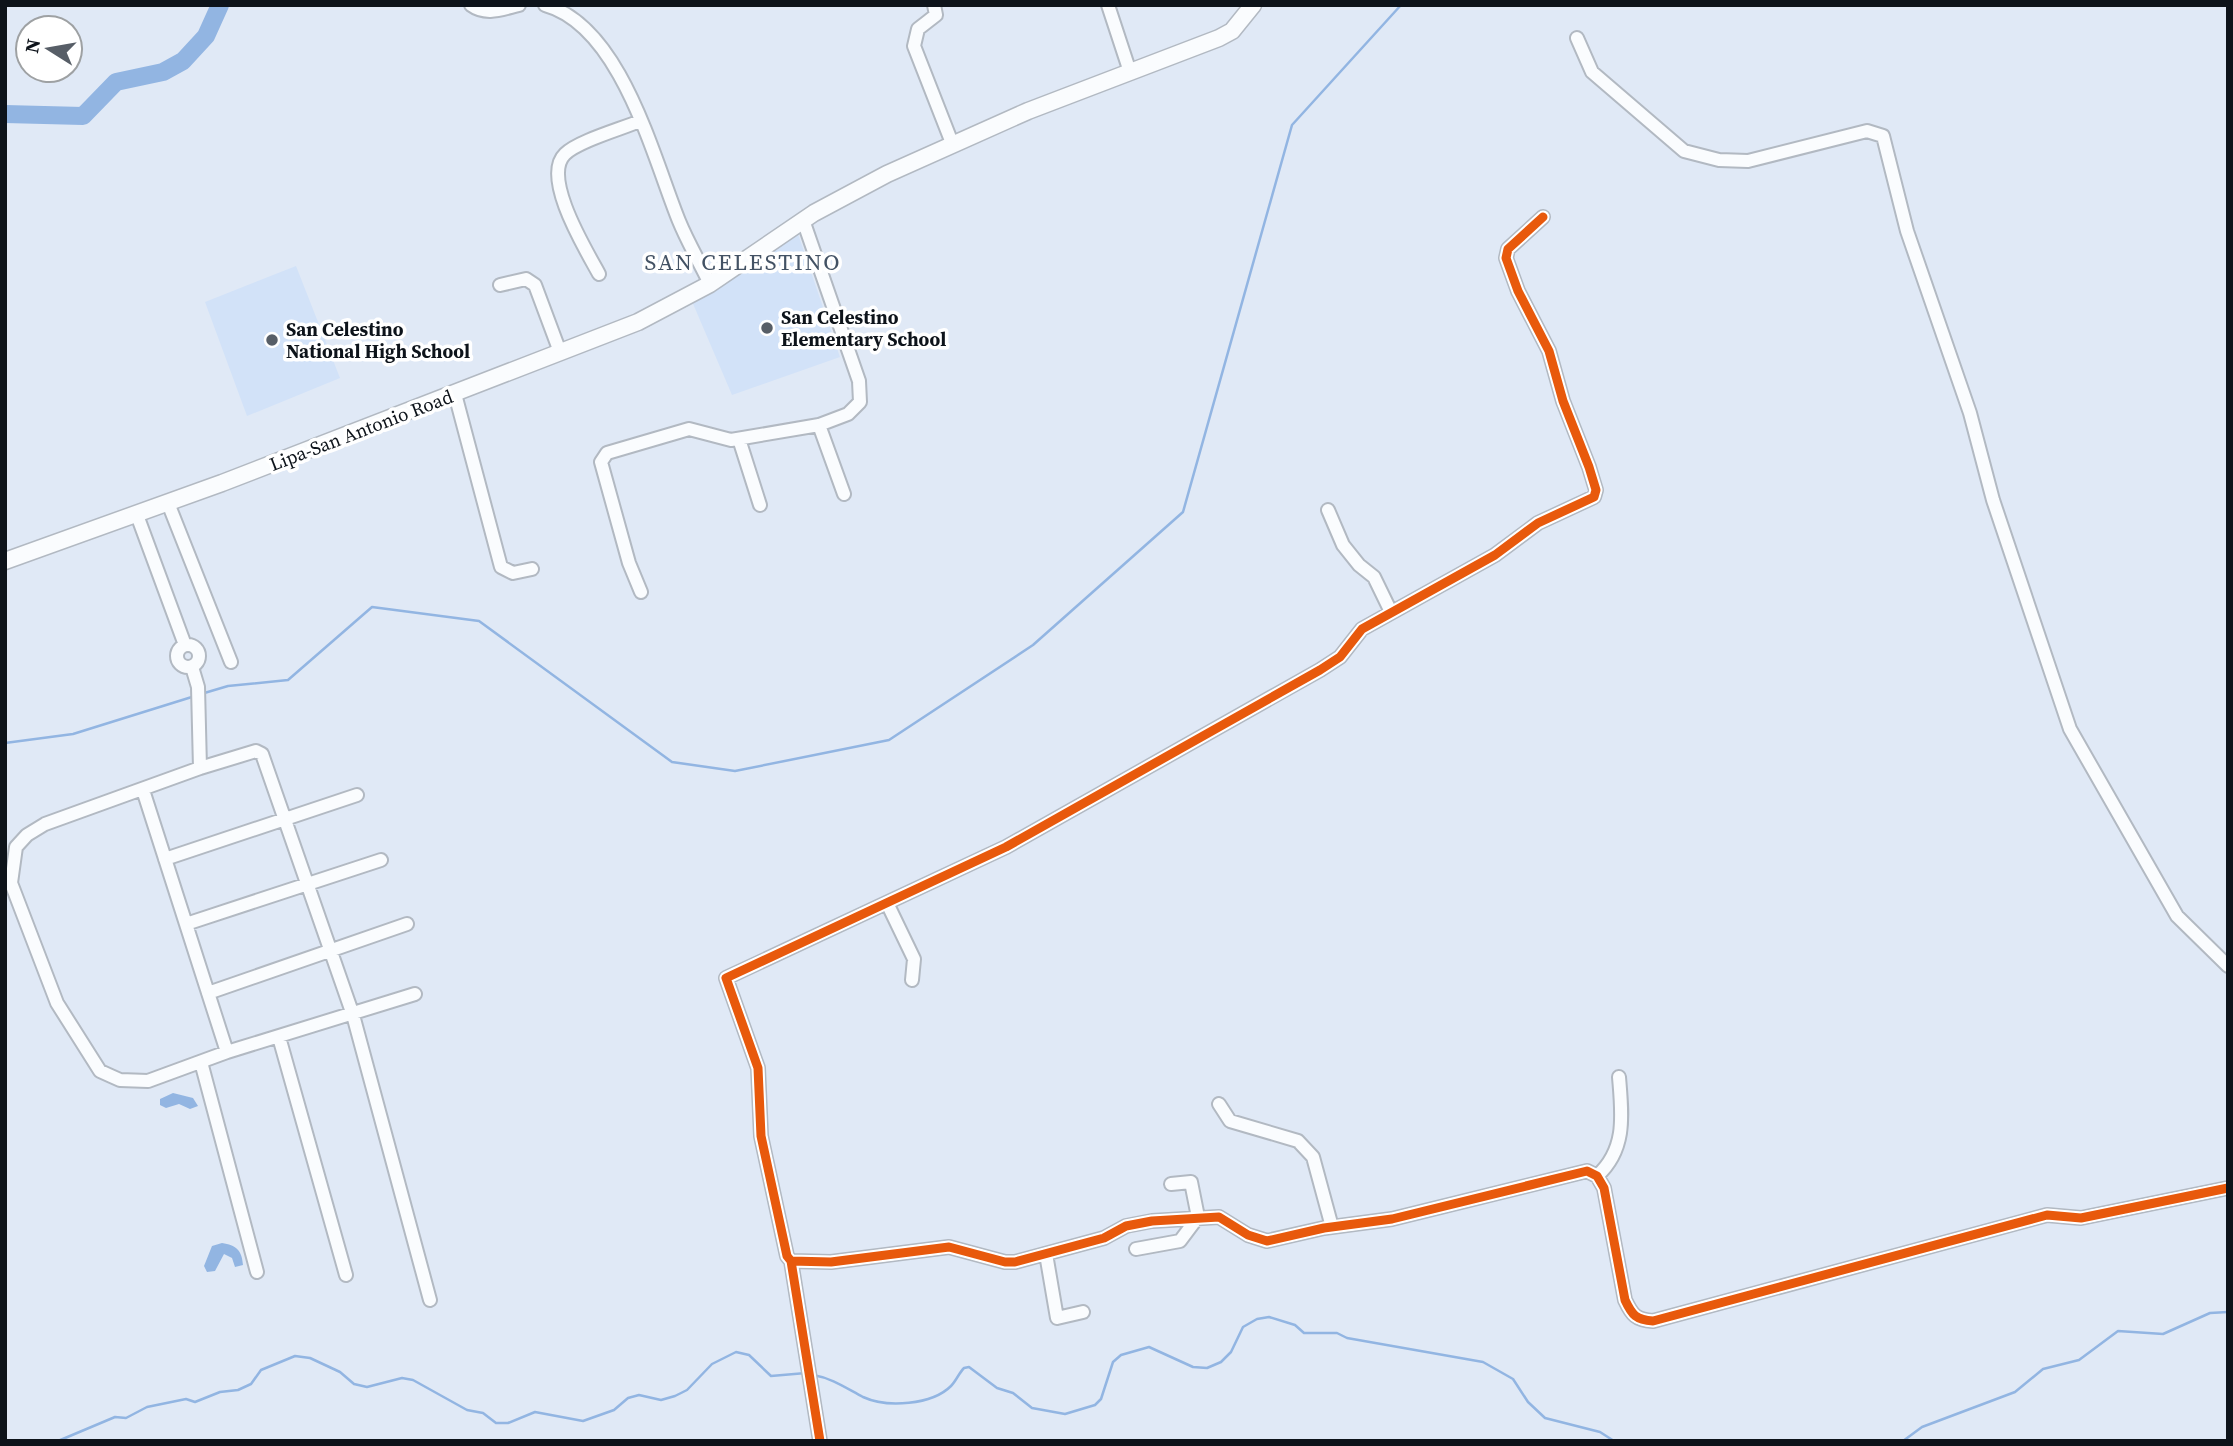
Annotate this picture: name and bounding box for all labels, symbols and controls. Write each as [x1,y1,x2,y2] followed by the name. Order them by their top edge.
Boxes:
[14,14,84,84] north arrow
[18,36,46,55] text: N
[645,246,841,278] district label: SAN CELESTINO
[781,304,946,352] place label: San Celestino Elementary School
[286,316,470,364] place label: San Celestino National High School
[759,320,775,336] marker: San Celestino Elementary School
[264,332,280,348] marker: San Celestino National High School
[266,383,457,477] street label: Lipa-San Antonio Road

